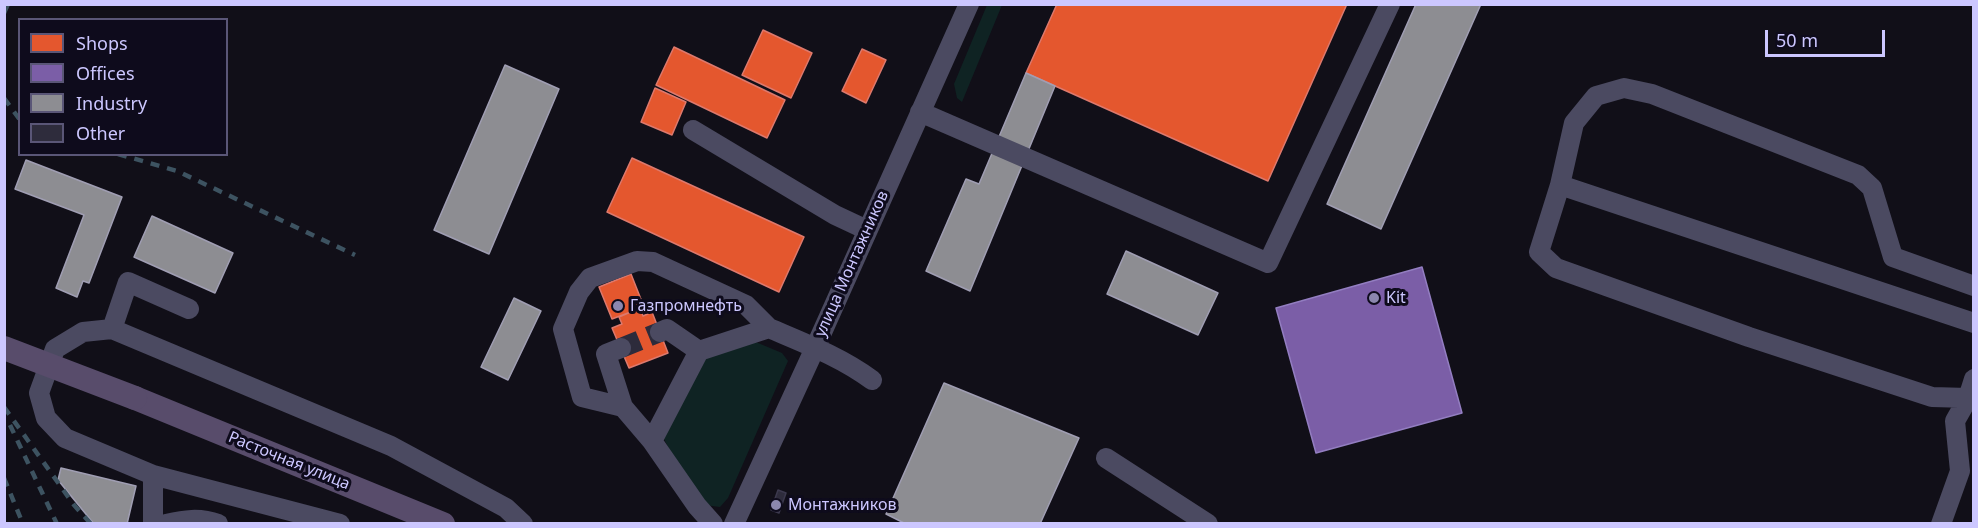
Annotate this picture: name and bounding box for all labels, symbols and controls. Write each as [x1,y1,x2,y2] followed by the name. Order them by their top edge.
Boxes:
[18,18,228,156] legend
[1768,18,1888,56] scale bar
[1776,28,1818,52] text: 50 m
[76,31,128,55] text: Shops
[76,61,135,85] text: Offices
[76,91,147,115] text: Industry
[76,121,125,145] text: Other
[811,188,893,340] street label: улица Монтажников
[1386,288,1406,308] place label: Kit
[1367,291,1381,305] marker: Kit
[630,296,742,316] place label: Газпромнефть
[611,299,625,313] marker: Газпромнефть
[225,428,353,494] street label: Расточная улица
[788,495,896,515] place label: Монтажников
[769,498,783,512] marker: Монтажников

